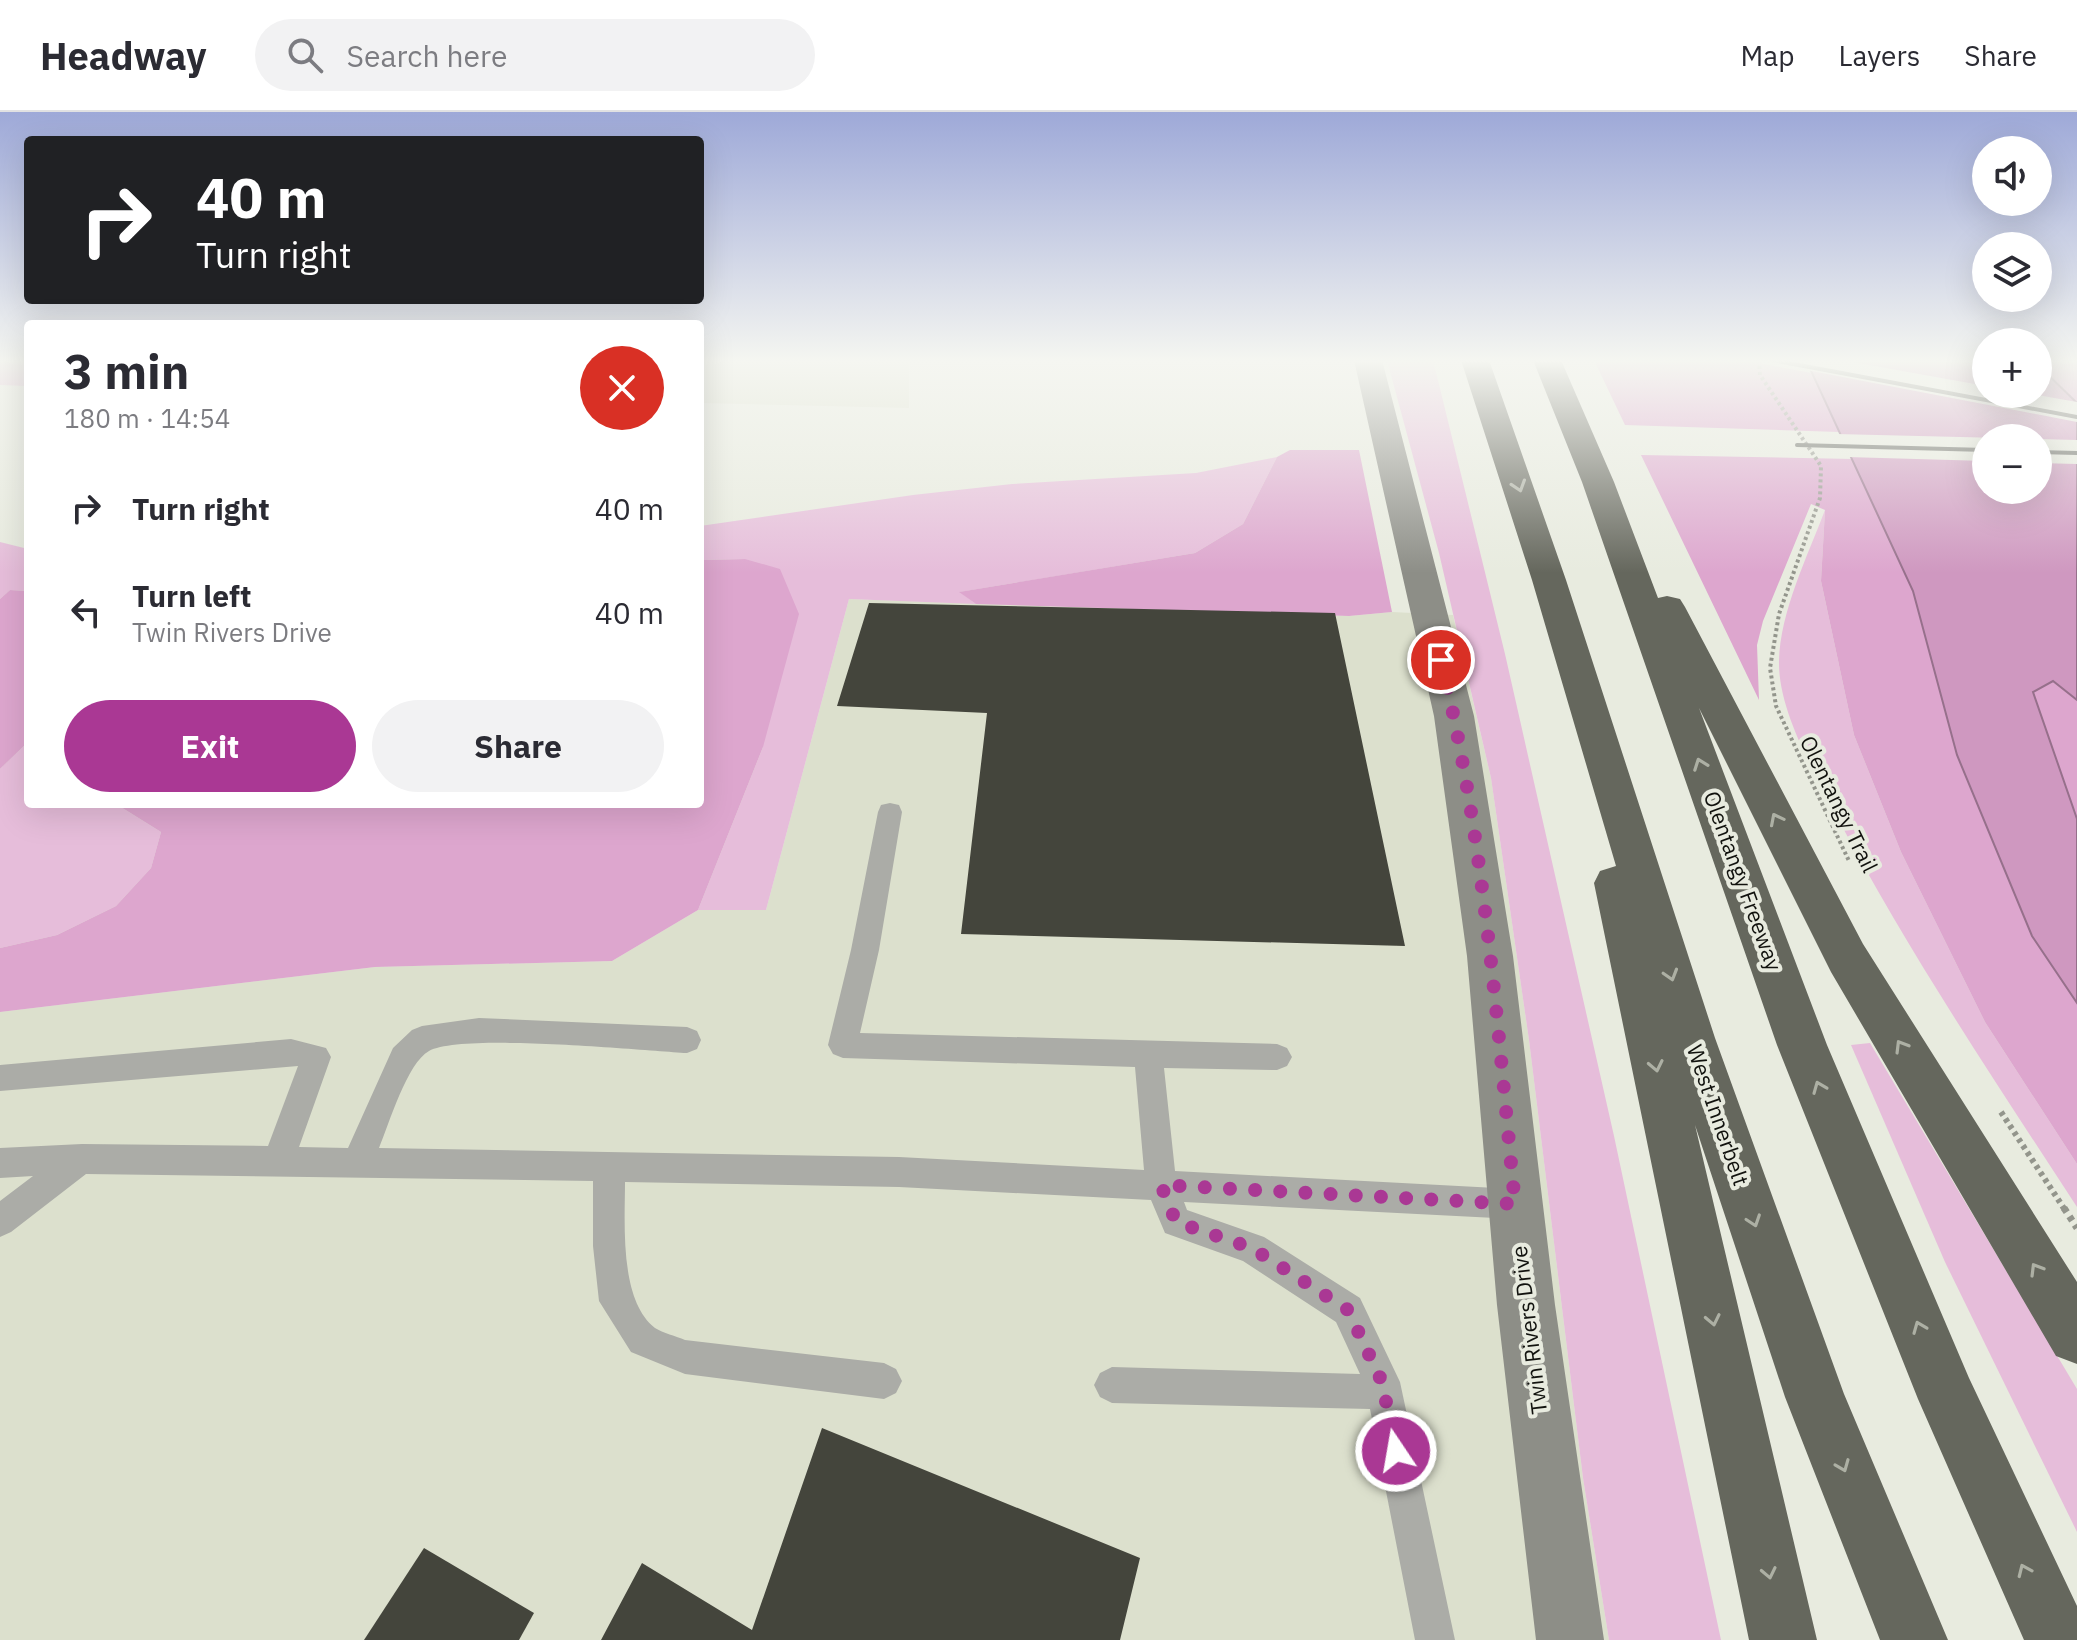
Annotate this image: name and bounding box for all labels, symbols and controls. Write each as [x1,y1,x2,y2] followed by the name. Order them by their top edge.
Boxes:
[255,19,815,91] search box
[40,31,207,80] text: Headway
[283,33,327,77] icon: search
[347,36,507,75] text: Search here
[1740,37,1794,74] text: Map
[1838,37,1920,74] text: Layers
[1964,37,2037,74] text: Share
[1972,136,2052,504] map controls
[1972,136,2052,216] button: sound
[196,161,326,233] text: 40 m
[64,168,168,272] icon: right
[196,231,352,278] text: Turn right
[1972,232,2052,312] button: layers
[1972,328,2052,408] button: +
[64,340,189,402] text: 3 min
[580,346,664,430] button: close
[64,401,230,435] text: 180 m · 14:54
[1972,424,2052,504] button: −
[1509,479,1525,493] one-way arrow
[64,486,108,530] icon: right
[132,489,270,528] text: Turn right
[595,489,664,528] text: 40 m
[132,576,251,615] text: Turn left
[64,590,108,634] icon: left
[595,593,664,632] text: 40 m
[132,615,332,649] text: Twin Rivers Drive
[1407,626,1475,694] pin
[1419,638,1463,682] icon: arrive
[64,700,356,792] button: Exit
[372,700,664,792] button: Share
[1794,731,1885,877] street label: Olentangy Trail
[1693,758,1710,772] one-way arrow
[1697,787,1789,975] street label: Olentangy Freeway
[1771,812,1786,827] one-way arrow
[1662,967,1678,981] one-way arrow
[1896,1040,1911,1055] one-way arrow
[1681,1041,1756,1189] street label: West Innerbelt
[1647,1058,1664,1072] one-way arrow
[1813,1081,1829,1095] one-way arrow
[1745,1214,1761,1228] one-way arrow
[1504,1244,1553,1416] street label: Twin Rivers Drive
[2031,1263,2046,1278] one-way arrow
[1704,1312,1721,1326] one-way arrow
[1912,1321,1928,1335] one-way arrow
[1354,1409,1438,1493] position arrow
[1833,1458,1849,1472] one-way arrow
[2018,1564,2034,1578] one-way arrow
[1760,1566,1777,1580] one-way arrow

